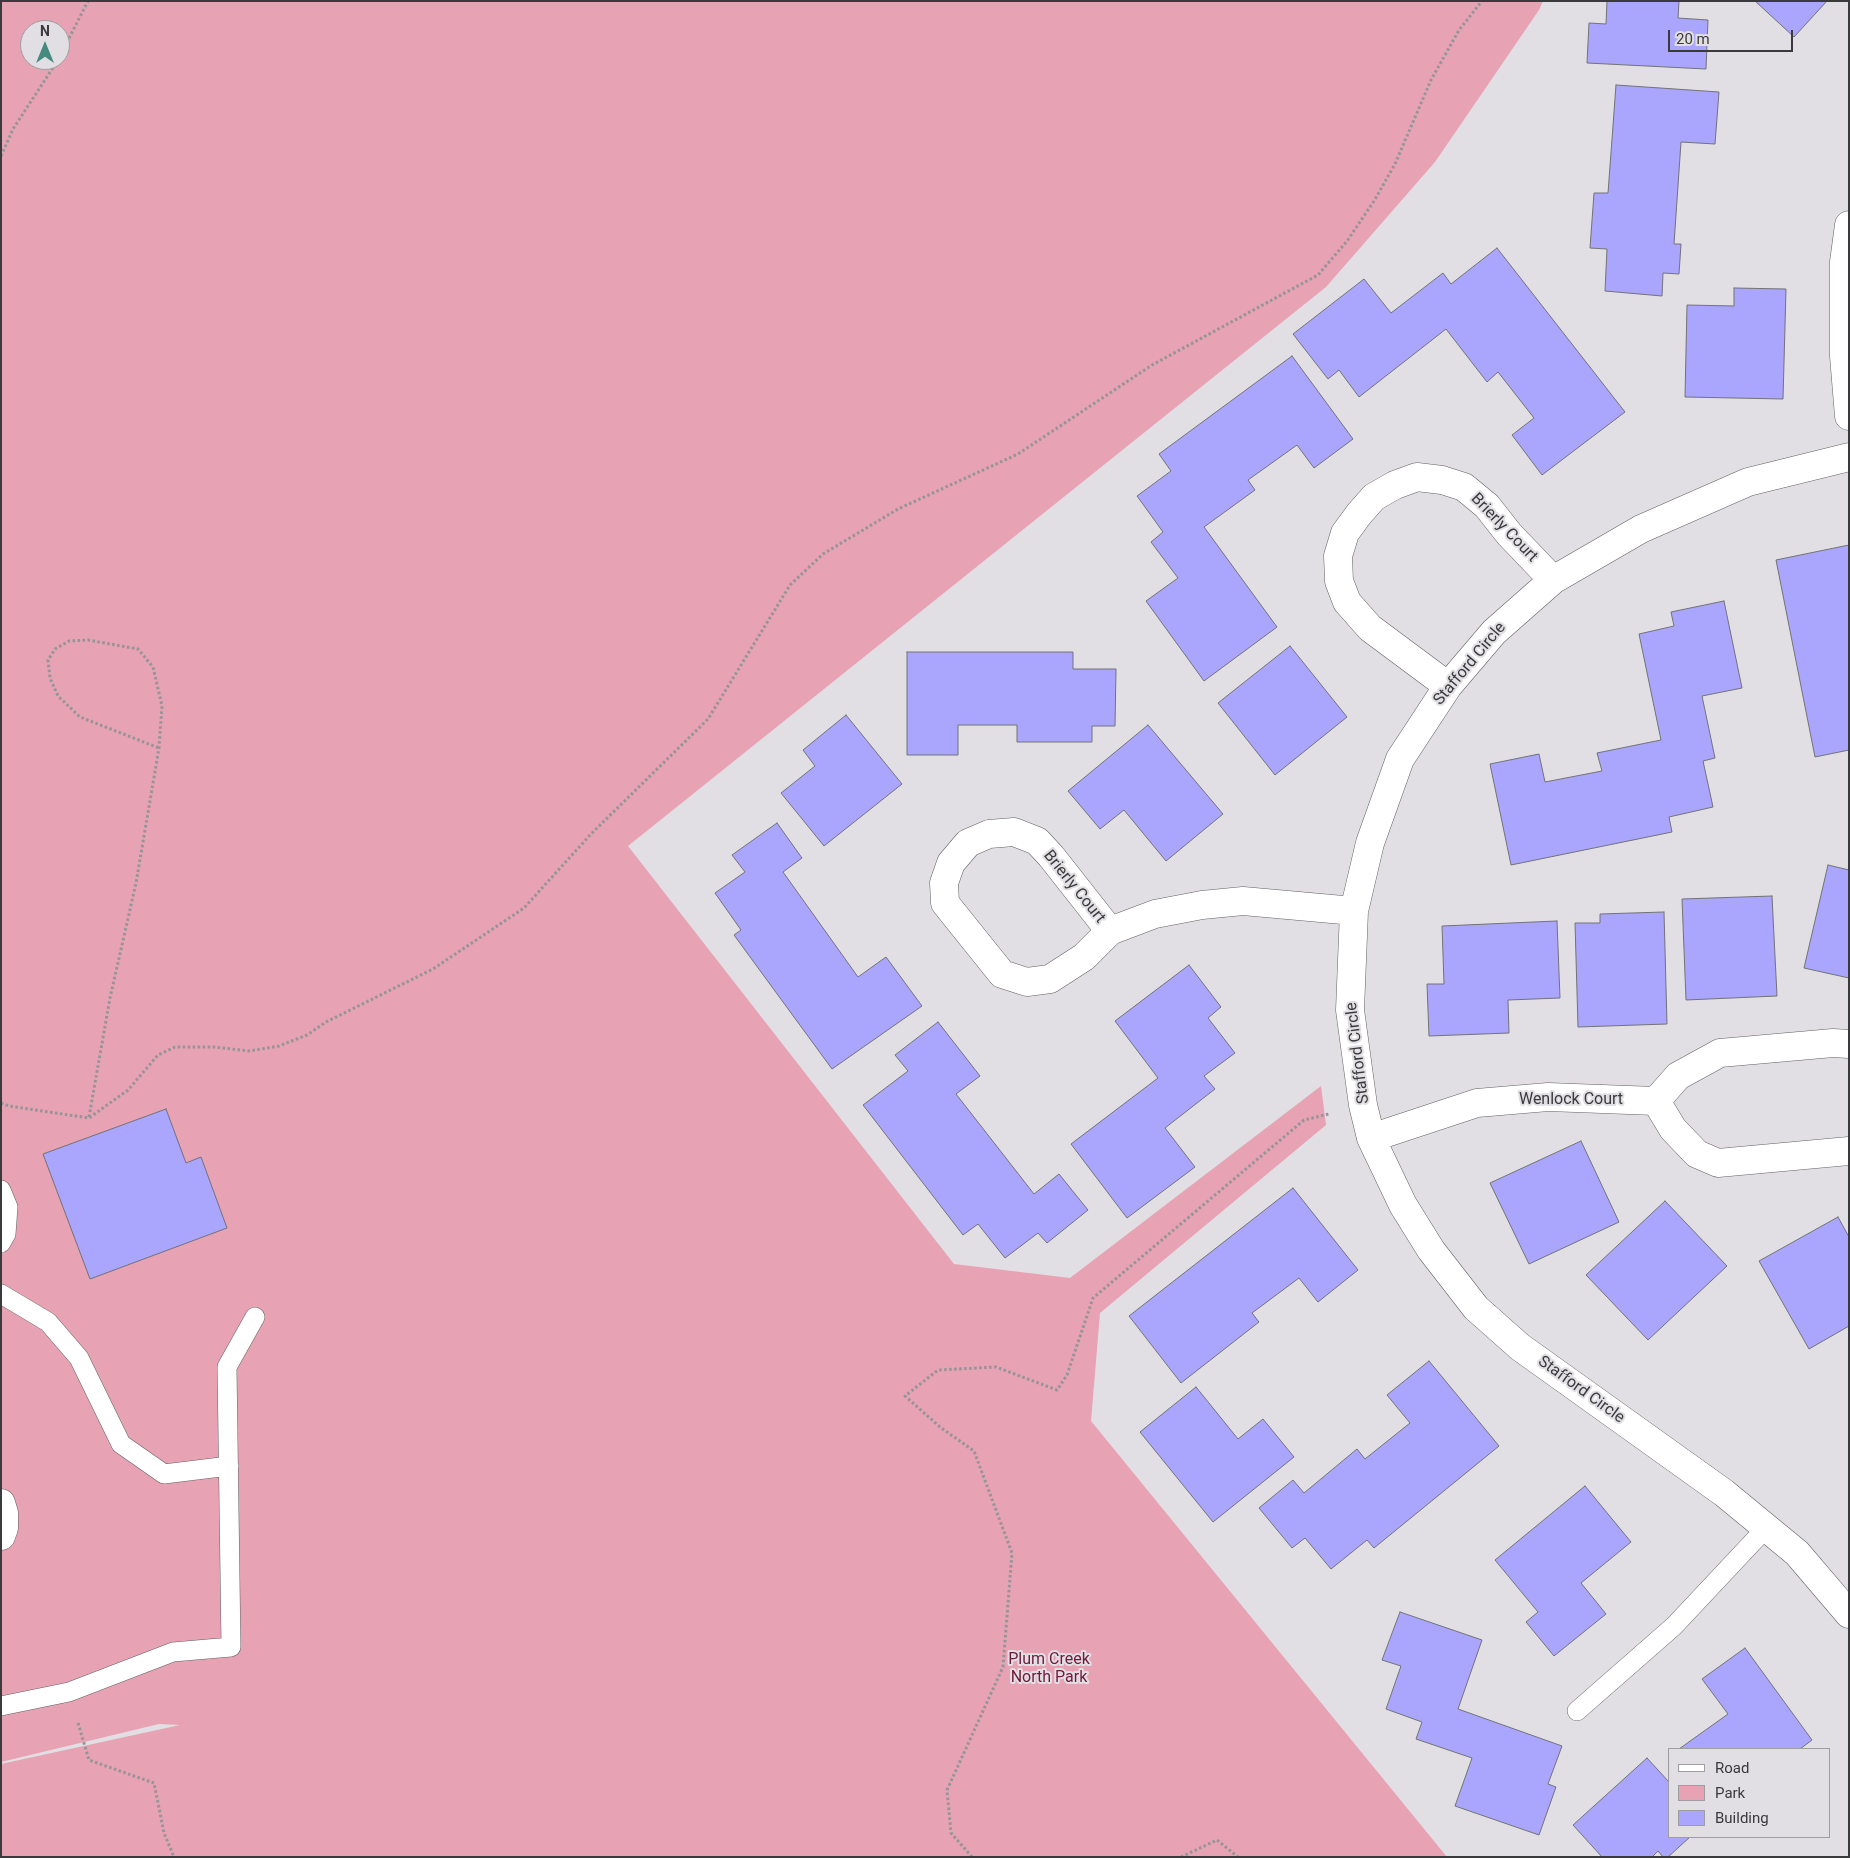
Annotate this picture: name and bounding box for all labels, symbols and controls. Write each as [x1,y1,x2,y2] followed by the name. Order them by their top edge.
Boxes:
[20,20,70,70] north arrow
[1670,20,1795,52] scale bar
[40,23,50,39] text: N
[1676,30,1710,48] text: 20 m
[1467,490,1541,566] street label: Brierly Court
[1430,619,1510,709] street label: Stafford Circle
[1039,847,1109,927] street label: Brierly Court
[1342,1001,1374,1105] street label: Stafford Circle
[1519,1090,1623,1110] street label: Wenlock Court
[1534,1352,1628,1428] street label: Stafford Circle
[1008,1650,1090,1688] park label: Plum Creek North Park
[1668,1748,1830,1838] legend
[1715,1759,1749,1777] text: Road
[1715,1784,1745,1802] text: Park
[1715,1809,1769,1827] text: Building

